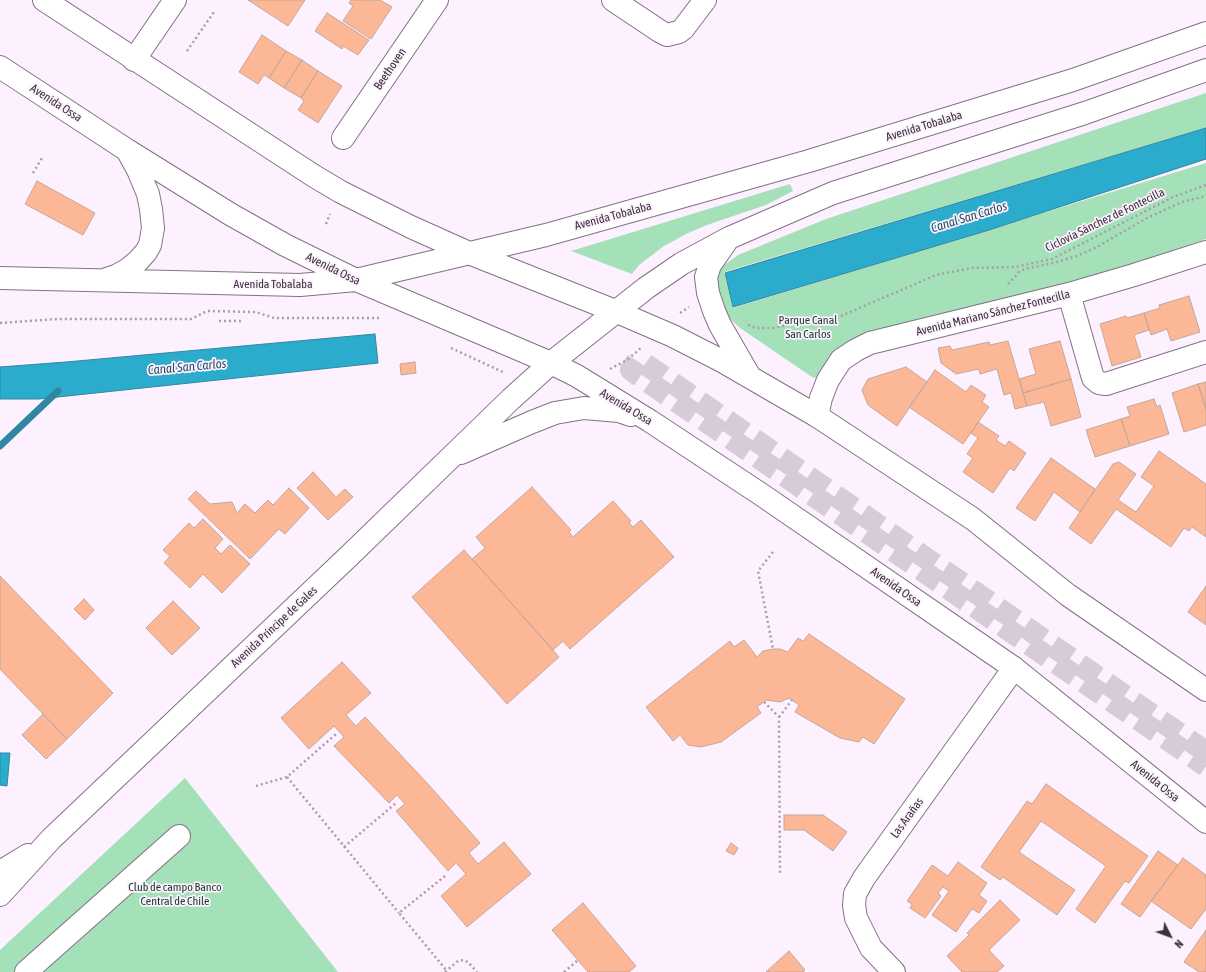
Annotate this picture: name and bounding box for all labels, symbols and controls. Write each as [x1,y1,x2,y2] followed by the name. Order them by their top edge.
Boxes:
[371,45,409,93] street label: Beethoven
[27,81,85,125] street label: Avenida Ossa
[884,108,964,144] street label: Avenida Tobalaba
[1043,185,1167,255] street label: Ciclovía Sánchez de Fontecilla
[929,198,1009,236] water label: Canal San Carlos
[573,199,653,233] street label: Avenida Tobalaba
[303,250,363,288] street label: Avenida Ossa
[233,277,313,291] street label: Avenida Tobalaba
[914,287,1072,339] street label: Avenida Mariano Sánchez Fontecilla
[779,313,837,341] park label: Parque Canal San Carlos
[147,356,227,378] water label: Canal San Carlos
[597,386,655,428] street label: Avenida Ossa
[868,564,924,610] street label: Avenida Ossa
[228,583,320,671] street label: Avenida Príncipe de Gales
[1128,757,1182,805] street label: Avenida Ossa
[888,795,926,841] street label: Las Arañas
[128,880,222,908] park label: Club de campo Banco Central de Chile
[1150,916,1190,956] north arrow
[1172,938,1186,950] text: N

